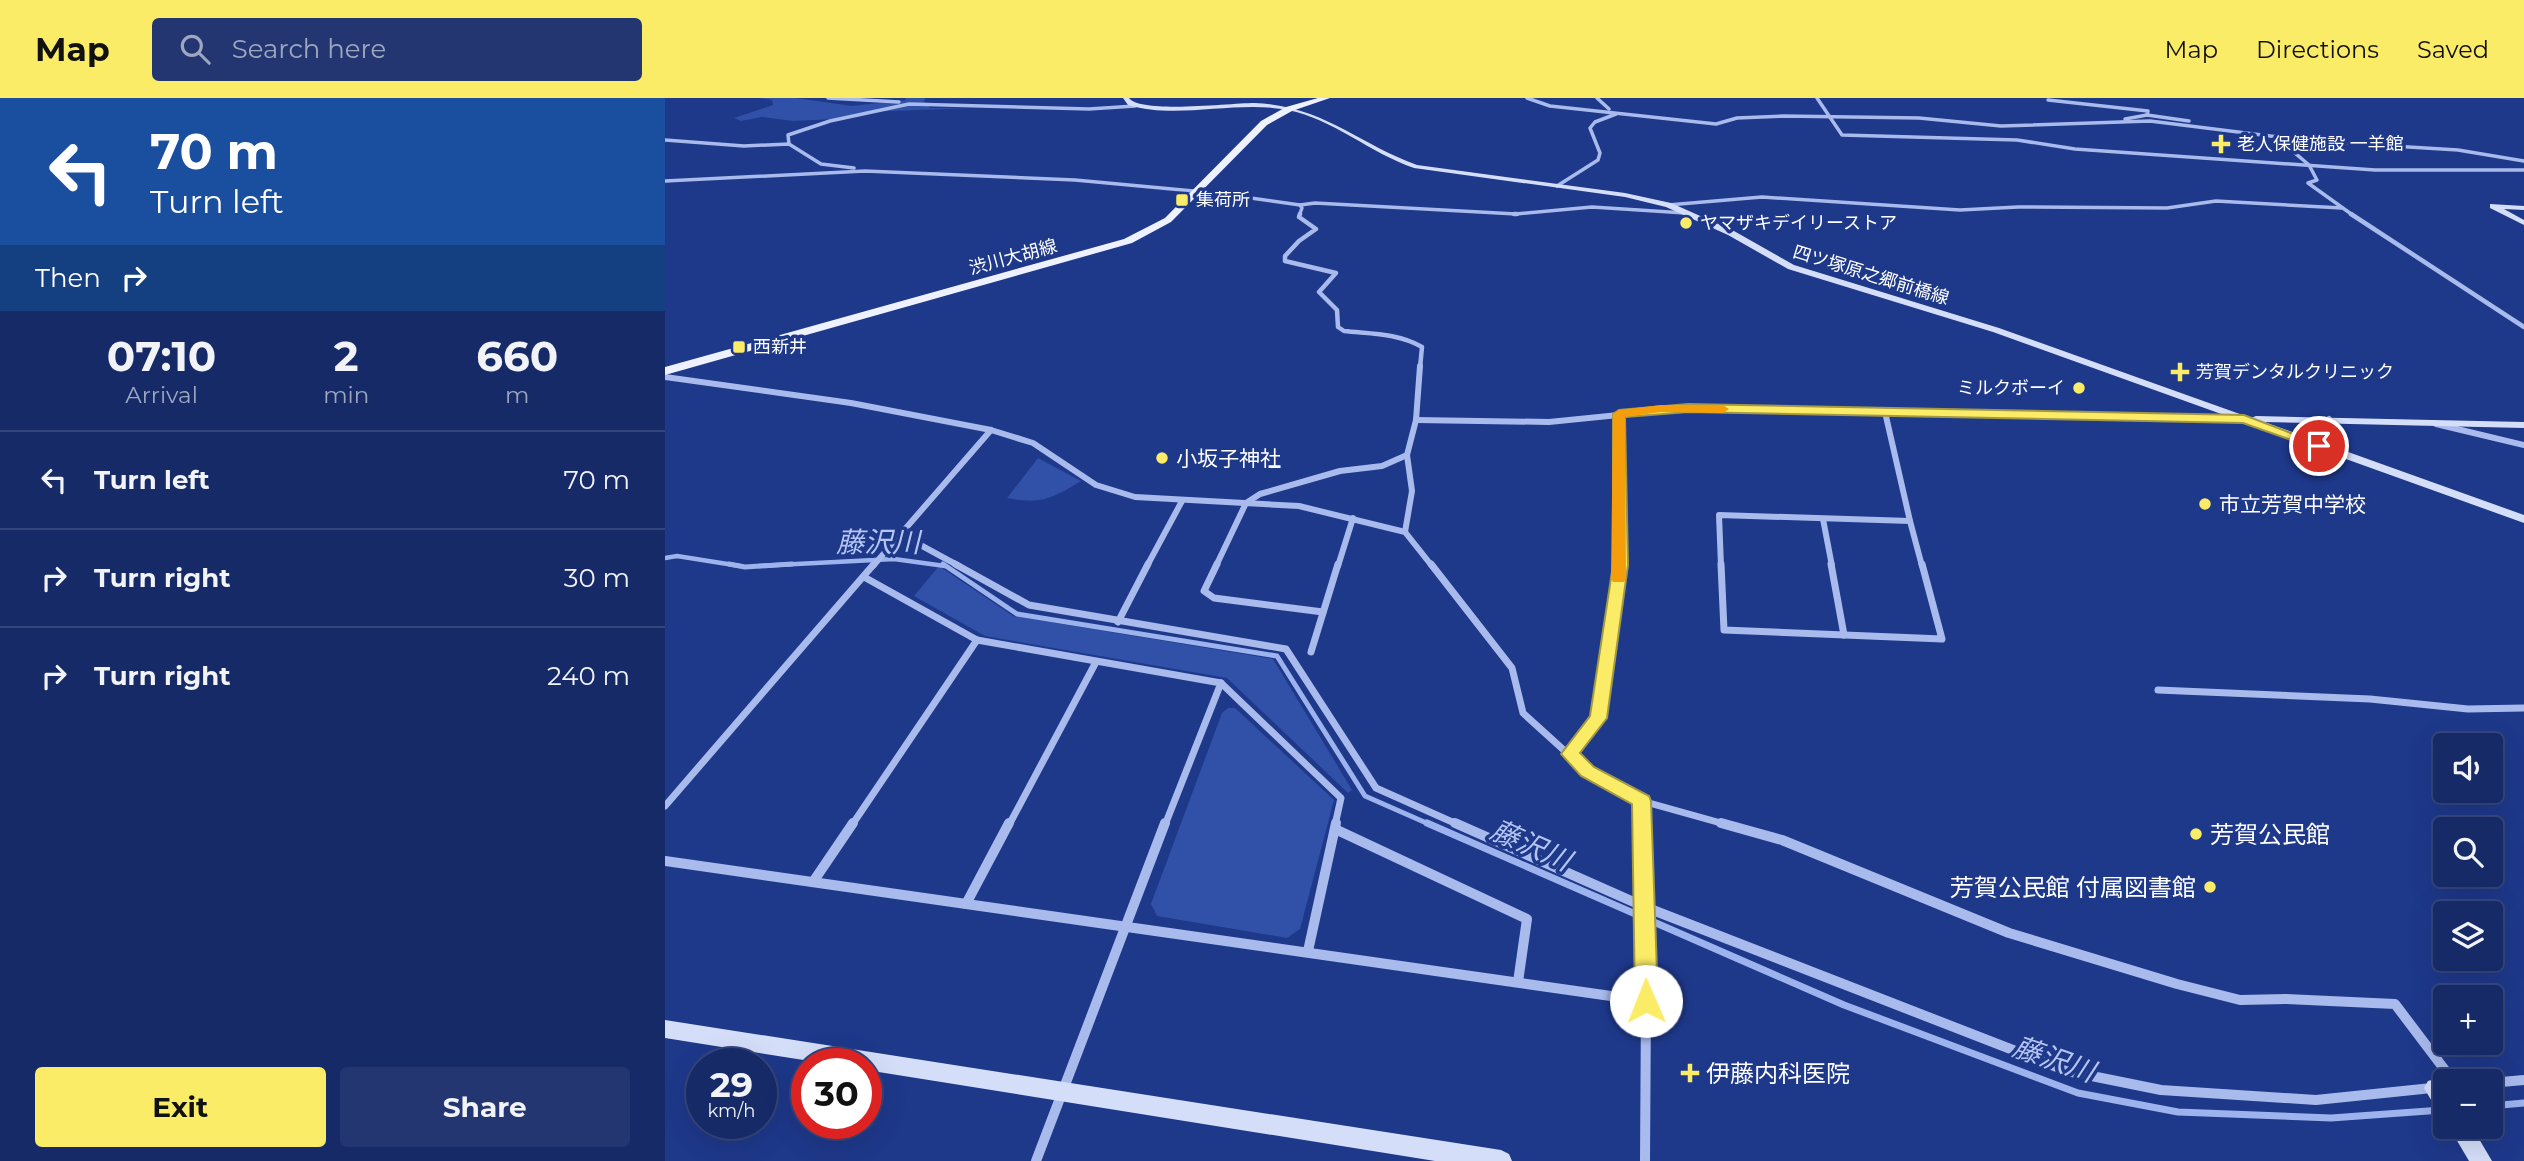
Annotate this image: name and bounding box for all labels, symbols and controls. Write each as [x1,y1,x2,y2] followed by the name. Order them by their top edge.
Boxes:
[152,18,642,81] search box
[35,29,110,69] text: Map
[176,30,214,68] icon: search
[232,33,386,65] text: Search here
[2165,35,2218,64] text: Map
[2256,35,2379,64] text: Directions
[2417,35,2489,64] text: Saved
[150,122,278,181] text: 70 m
[35,126,126,217] icon: left
[2237,133,2404,155] place label: 老人保健施設 一羊館
[2211,134,2231,154] marker: 老人保健施設 一羊館
[150,182,284,221] text: Turn left
[1196,189,1250,211] place label: 集荷所
[1174,192,1190,208] marker: 集荷所
[1700,212,1897,234] place label: ヤマザキデイリーストア
[1678,215,1694,231] marker: ヤマザキデイリーストア
[967,235,1059,279] street label: 渋川大胡線
[1790,241,1952,309] street label: 四ツ塚原之郷前橋線
[115,259,153,297] icon: right
[35,262,101,294] text: Then
[107,330,216,382] text: 07:10
[334,330,359,382] text: 2
[476,330,558,382] text: 660
[753,336,807,358] place label: 西新井
[731,339,747,355] marker: 西新井
[2196,361,2394,383] place label: 芳賀デンタルクリニック
[2170,362,2190,382] marker: 芳賀デンタルクリニック
[1957,377,2065,399] place label: ミルクボーイ
[2071,380,2087,396] marker: ミルクボーイ
[125,381,198,409] text: Arrival
[323,381,369,409] text: min
[505,381,529,409] text: m
[2289,416,2349,476] pin
[2300,427,2338,465] icon: arrive
[1176,446,1281,471] place label: 小坂子神社
[1154,450,1170,466] marker: 小坂子神社
[35,461,73,499] icon: left
[94,464,210,496] text: Turn left
[564,464,630,496] text: 70 m
[2219,492,2366,517] place label: 市立芳賀中学校
[2197,496,2213,512] marker: 市立芳賀中学校
[836,525,923,559] water label: 藤沢川
[35,559,73,597] icon: right
[94,562,230,594] text: Turn right
[564,562,630,594] text: 30 m
[35,657,73,695] icon: right
[94,660,230,692] text: Turn right
[547,660,630,692] text: 240 m
[2433,733,2503,1139] map controls
[2433,733,2503,803] button: sound
[1486,812,1579,879] water label: 藤沢川
[2433,817,2503,887] button: search
[2210,820,2330,849] place label: 芳賀公民館
[2188,826,2204,842] marker: 芳賀公民館
[1950,873,2196,902] place label: 芳賀公民館 付属図書館
[2202,879,2218,895] marker: 芳賀公民館 付属図書館
[2433,901,2503,971] button: layers
[1609,964,1683,1038] position arrow
[2433,985,2503,1055] button: +
[2009,1029,2102,1090] water label: 藤沢川
[791,1048,882,1139] speed limit sign: 30
[1706,1059,1850,1088] place label: 伊藤内科医院
[710,1063,753,1106] text: 29
[1680,1063,1700,1083] marker: 伊藤内科医院
[35,1067,326,1147] button: Exit
[340,1067,630,1147] button: Share
[2433,1069,2503,1139] button: −
[707,1100,756,1122] text: km/h

